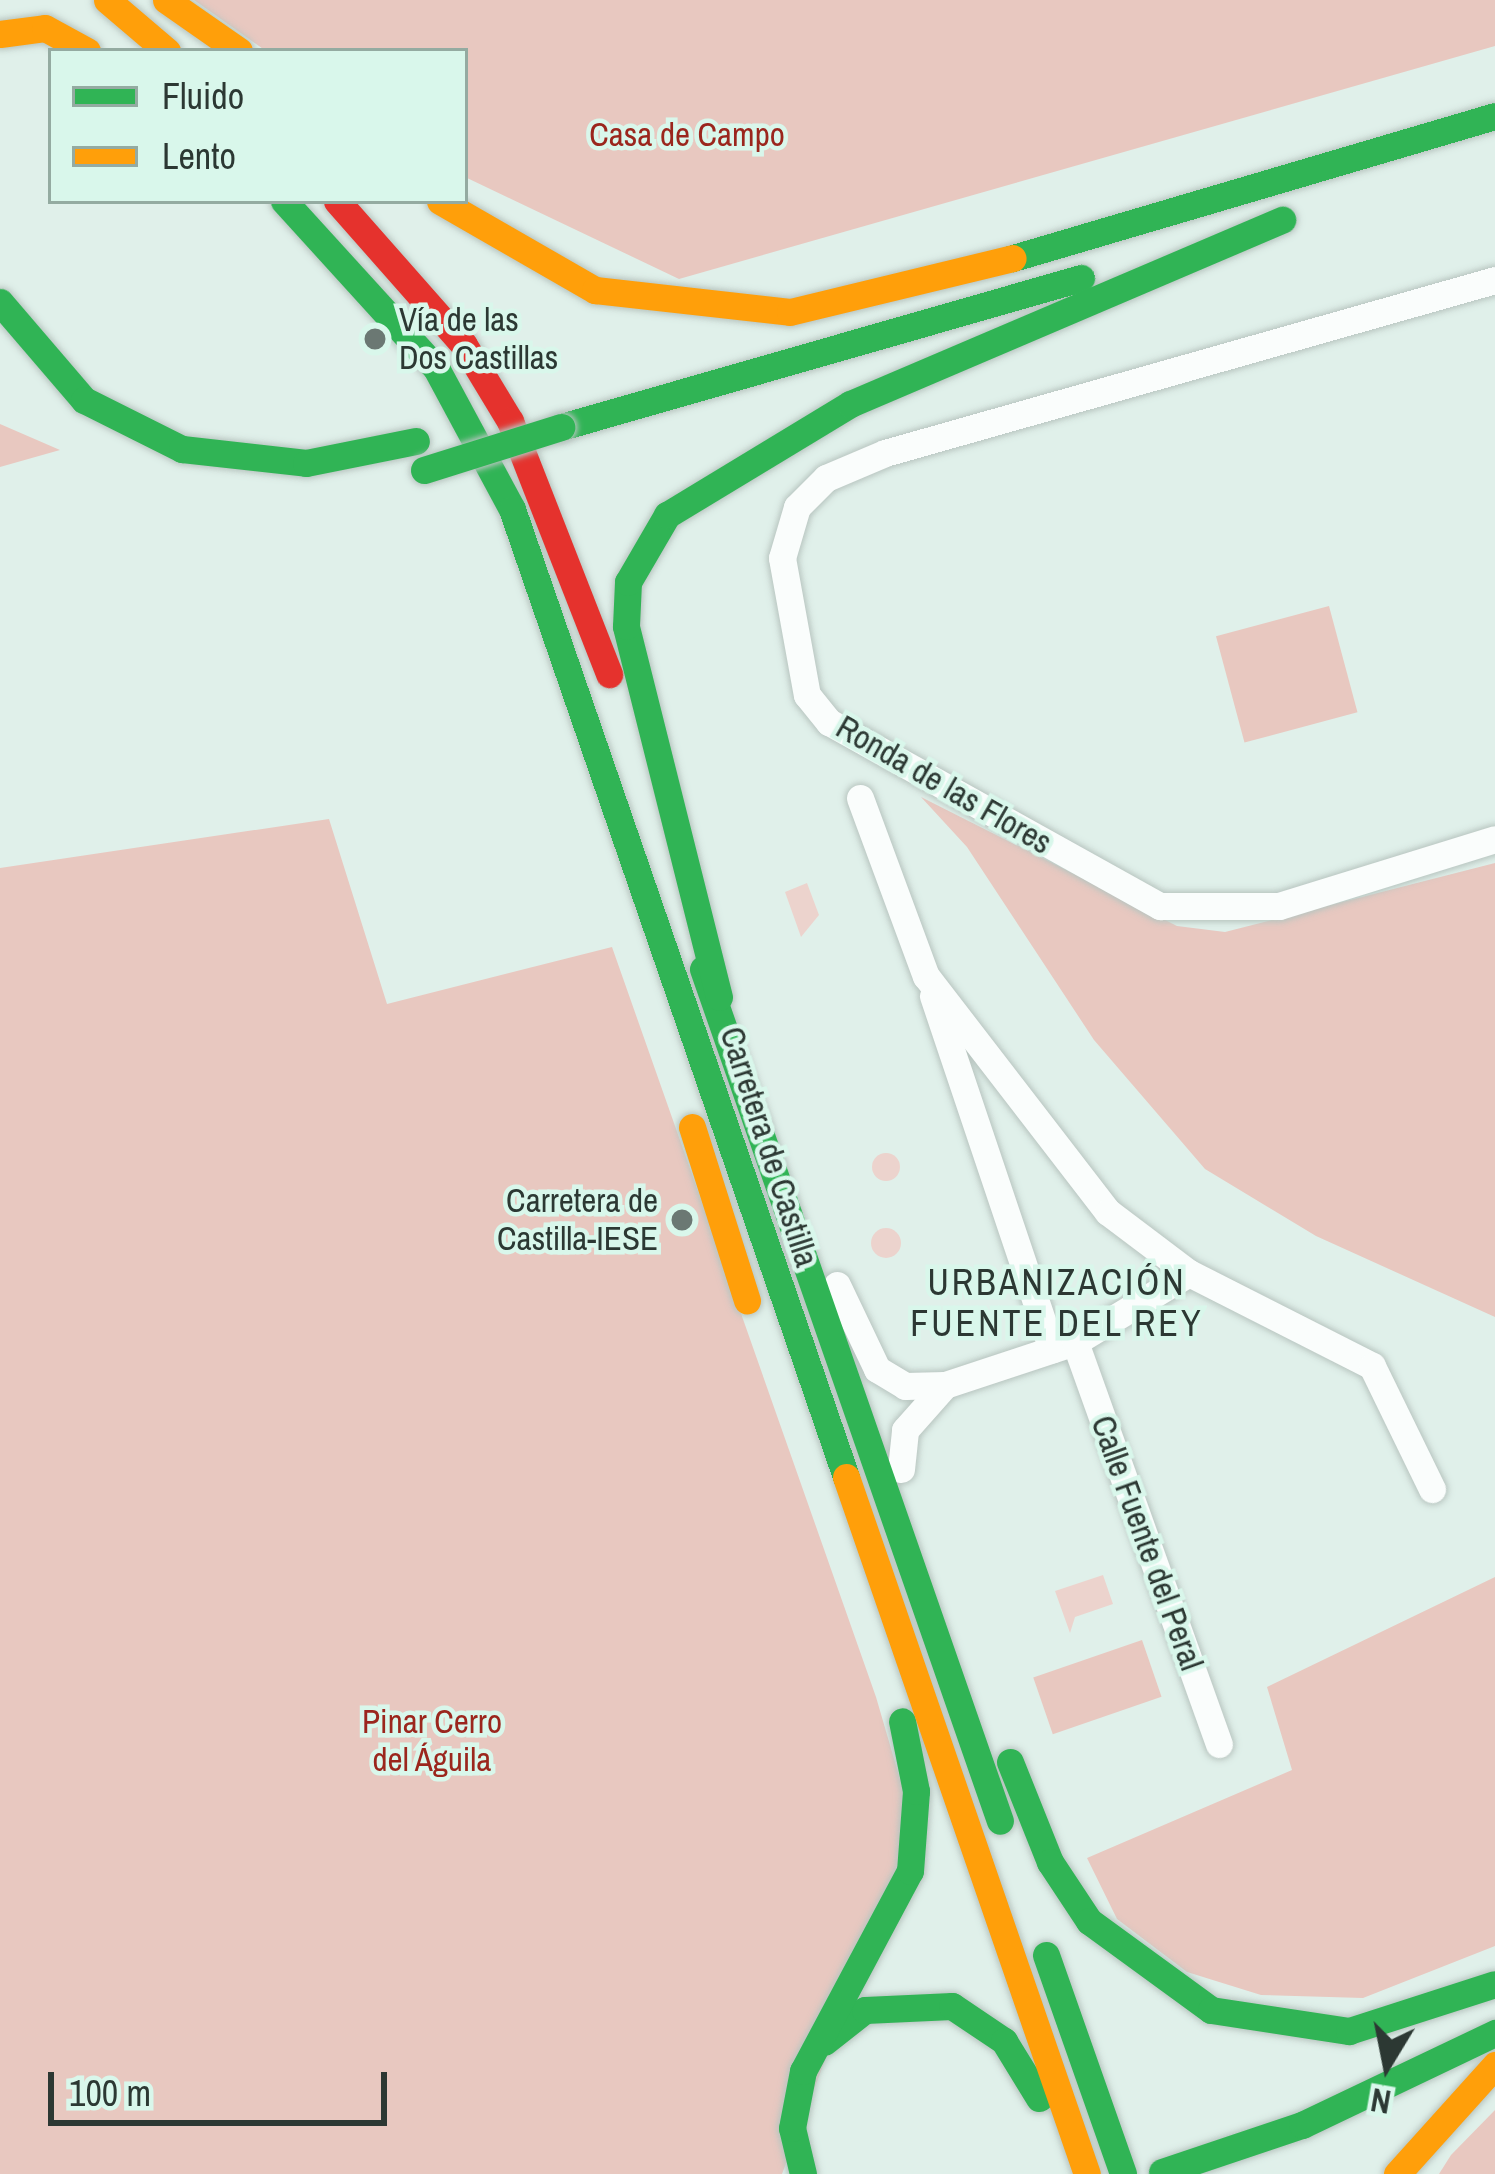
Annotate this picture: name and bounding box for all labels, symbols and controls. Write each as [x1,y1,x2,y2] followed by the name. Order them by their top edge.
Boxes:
[48,48,468,204] legend
[162,72,244,120] text: Fluido
[589,115,785,155] park label: Casa de Campo
[162,132,236,180] text: Lento
[399,300,558,378] place label: Vía de las Dos Castillas
[362,326,388,352] marker: Vía de las Dos Castillas
[829,707,1059,863] street label: Ronda de las Flores
[712,1022,826,1272] street label: Carretera de Castilla
[497,1181,658,1259] place label: Carretera de Castilla-IESE
[669,1207,695,1233] marker: Carretera de Castilla-IESE
[910,1260,1204,1345] district label: URBANIZACIÓN FUENTE DEL REY
[1083,1410,1211,1676] street label: Calle Fuente del Peral
[362,1702,502,1780] park label: Pinar Cerro del Águila
[1327,2006,1447,2126] north arrow
[54,2048,393,2122] scale bar
[69,2069,151,2117] text: 100 m
[1367,2078,1394,2125] text: N

